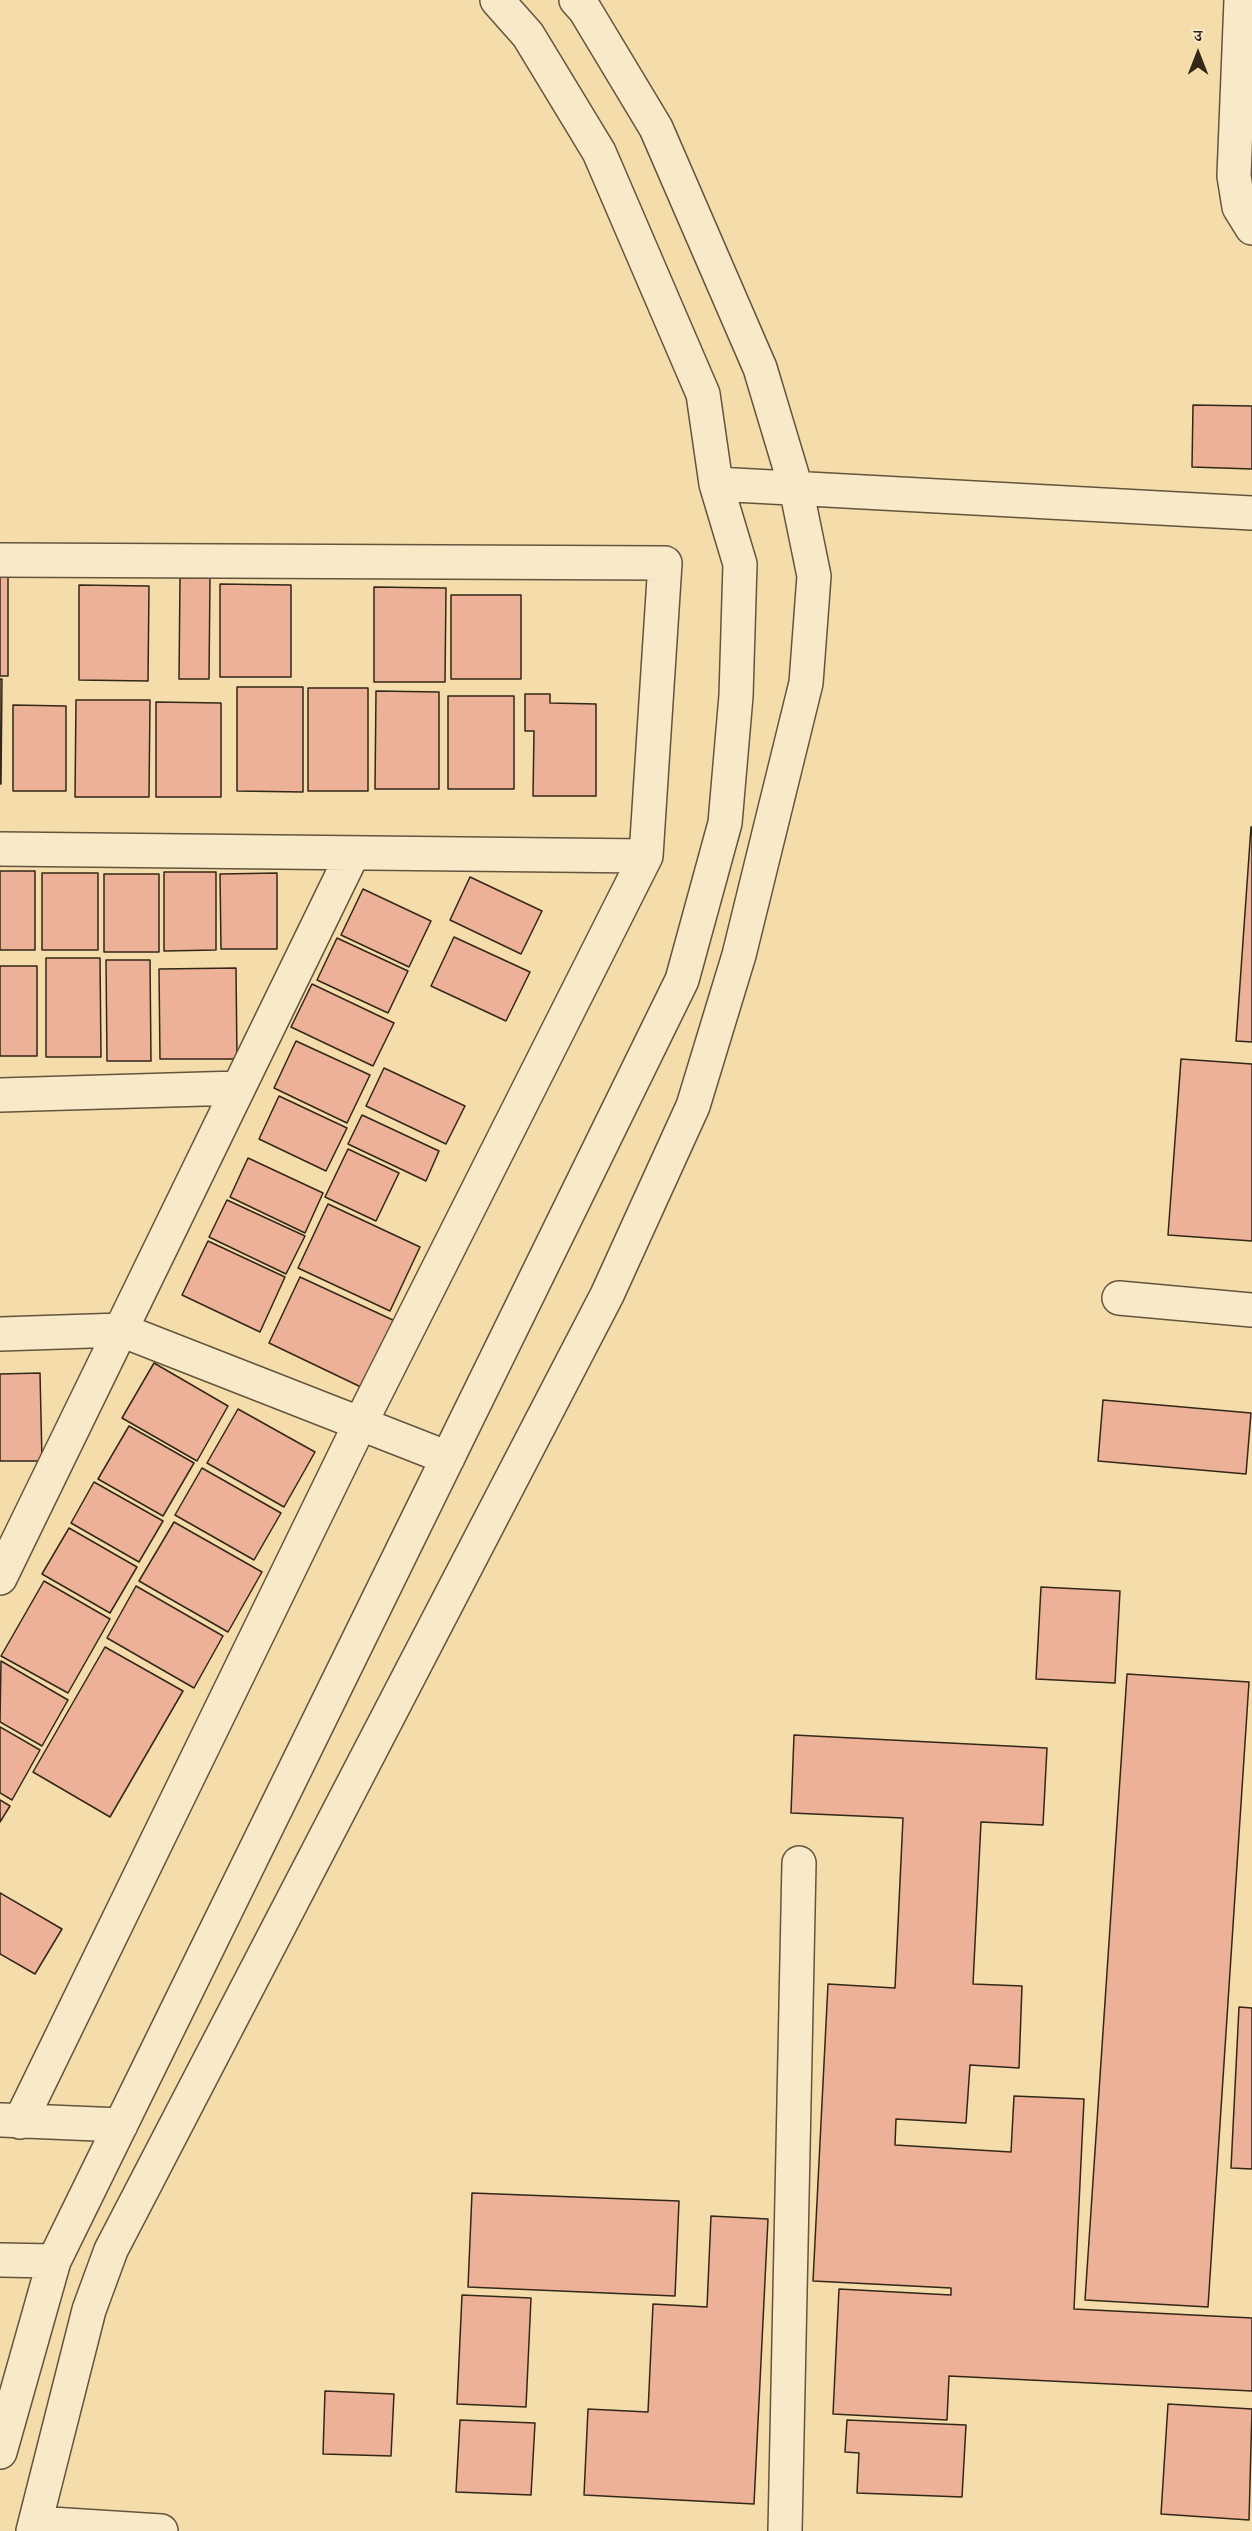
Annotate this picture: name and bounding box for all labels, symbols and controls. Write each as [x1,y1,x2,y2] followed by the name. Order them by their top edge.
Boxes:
[1168,24,1228,84] north arrow
[1194,25,1202,47] text: उ

